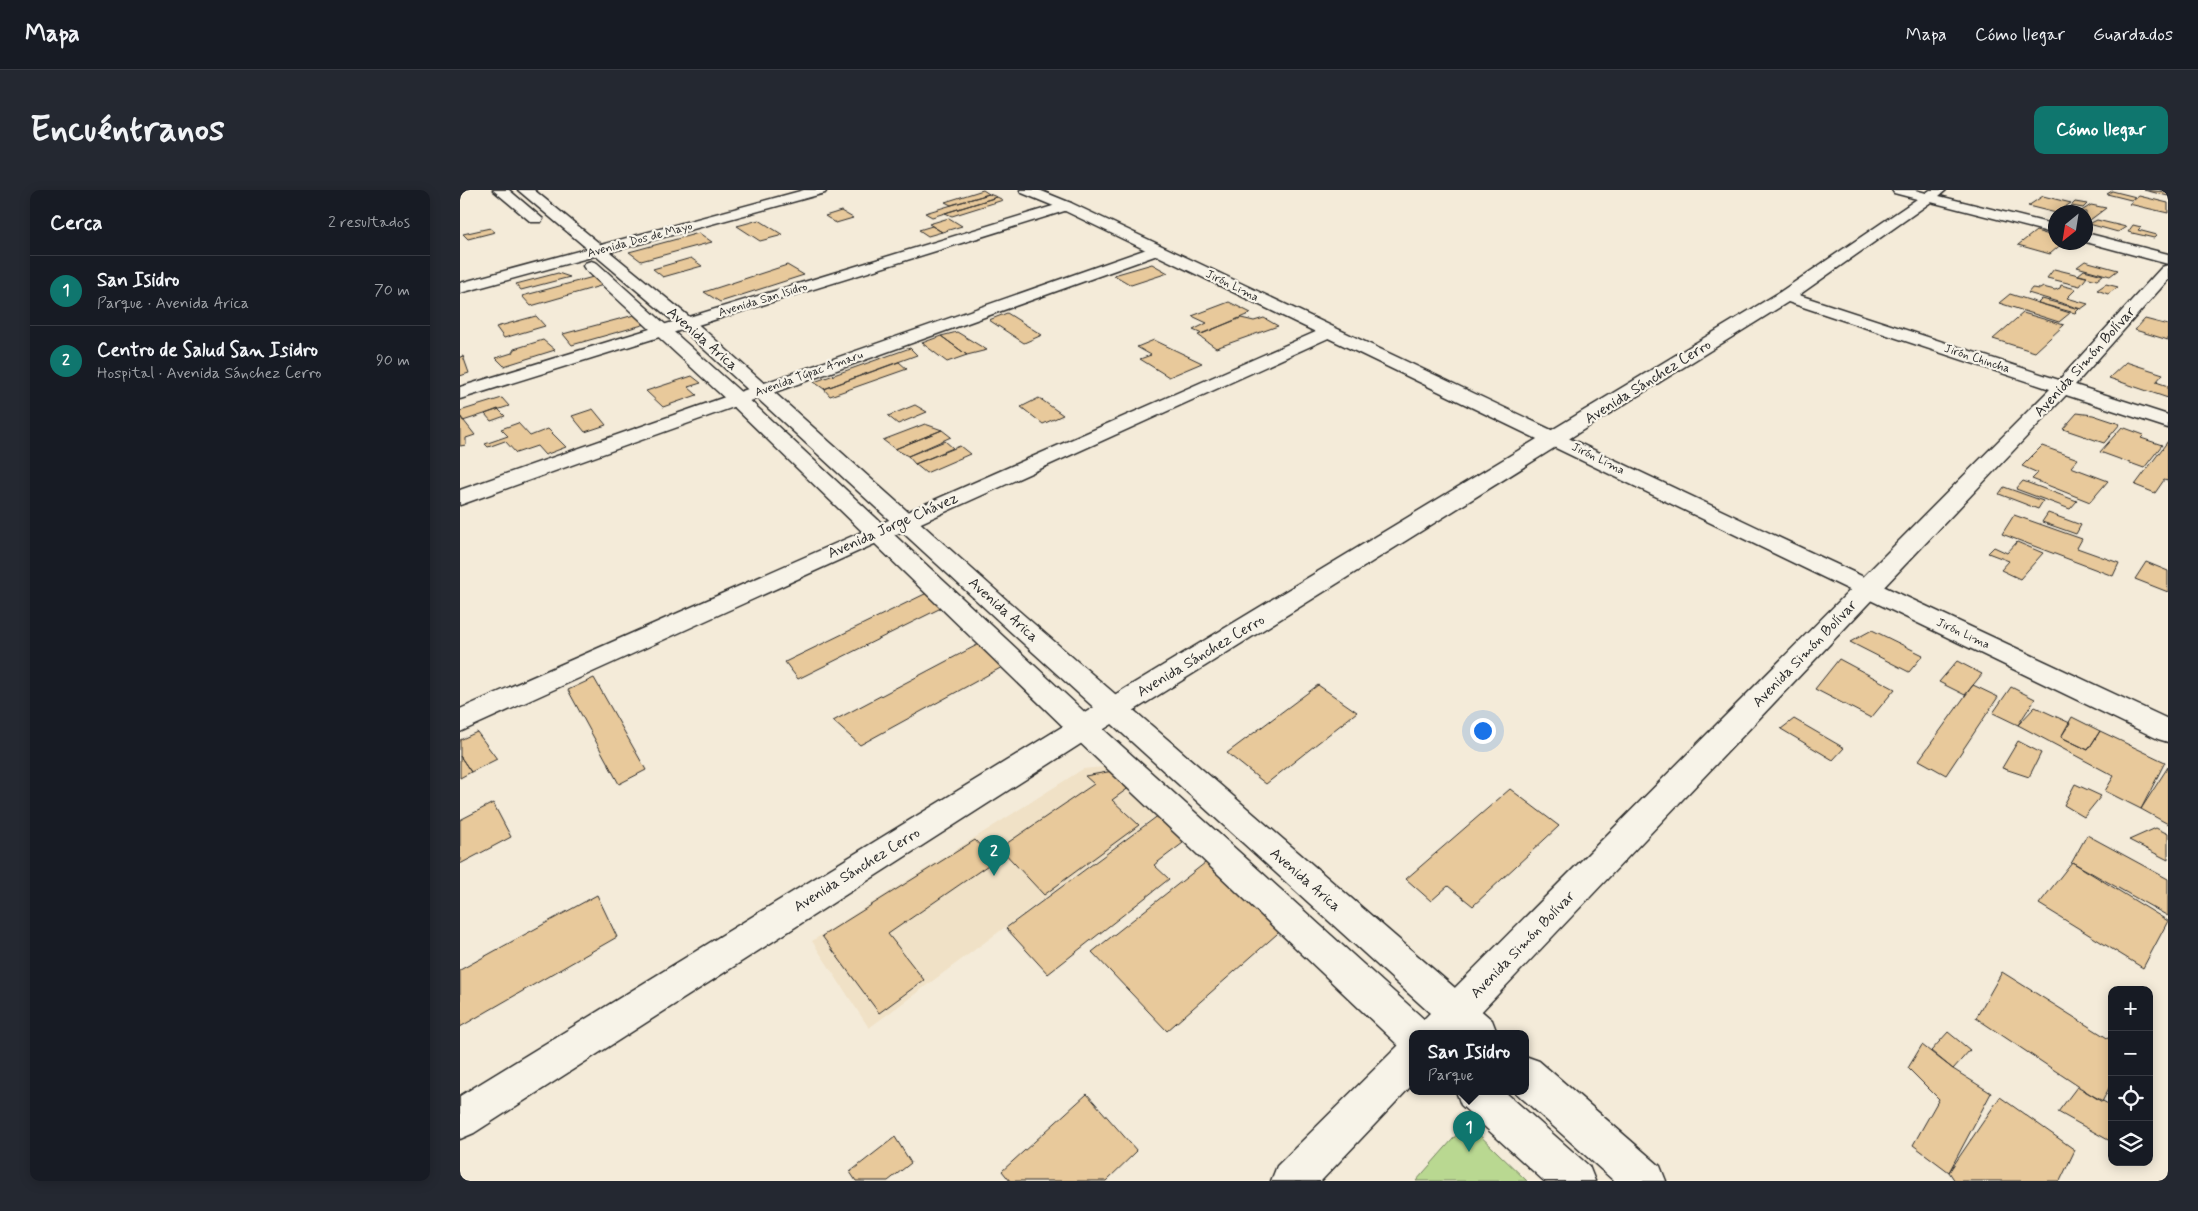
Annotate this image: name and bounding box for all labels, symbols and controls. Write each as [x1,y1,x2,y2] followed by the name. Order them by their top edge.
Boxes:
[25,19,80,50] text: Mapa
[1906,23,1947,47] text: Mapa
[1975,23,2065,47] text: Cómo llegar
[2093,23,2173,47] text: Guardados
[2034,106,2168,154] button: Cómo llegar
[30,107,225,153] text: Encuéntranos
[2048,205,2093,250] north arrow
[50,209,103,237] text: Cerca
[328,212,410,233] text: 2 resultados
[586,218,694,262] street label: Avenida Dos de Mayo
[1203,266,1261,306] street label: Jirón Lima
[97,268,179,293] text: San Isidro
[717,279,810,321] street label: Avenida San Isidro
[62,280,70,301] text: 1
[374,280,410,301] text: 70 m
[97,293,249,314] text: Parque · Avenida Arica
[2030,302,2141,422] street label: Avenida Simón Bolívar
[662,303,742,376] street label: Avenida Arica
[1581,335,1715,429] street label: Avenida Sánchez Cerro
[97,338,318,363] text: Centro de Salud San Isidro
[1942,341,2012,377] street label: Jirón Chincha
[753,347,866,401] street label: Avenida Túpac Amaru
[62,350,70,371] text: 2
[376,350,410,371] text: 90 m
[97,363,322,384] text: Hospital · Avenida Sánchez Cerro
[1569,439,1627,479] street label: Jirón Lima
[825,488,962,565] street label: Avenida Jorge Chávez
[964,573,1043,647] street label: Avenida Arica
[1748,595,1862,712] street label: Avenida Simón Bolívar
[1134,610,1269,702] street label: Avenida Sánchez Cerro
[1934,615,1992,653] street label: Jirón Lima
[1470,718,1496,744] your location
[790,823,924,917] street label: Avenida Sánchez Cerro
[978,835,1010,876] pin: 2
[1265,844,1345,917] street label: Avenida Arica
[1466,886,1580,1003] street label: Avenida Simón Bolívar
[2108,986,2153,1166] map controls
[2108,986,2153,1031] button: +
[1409,1030,1529,1095] popup
[2108,1031,2153,1076] button: −
[1428,1040,1510,1065] text: San Isidro
[1428,1065,1474,1086] text: Parque
[2108,1076,2153,1121] button: locate
[1453,1111,1485,1152] pin: 1
[2108,1121,2153,1166] button: layers

